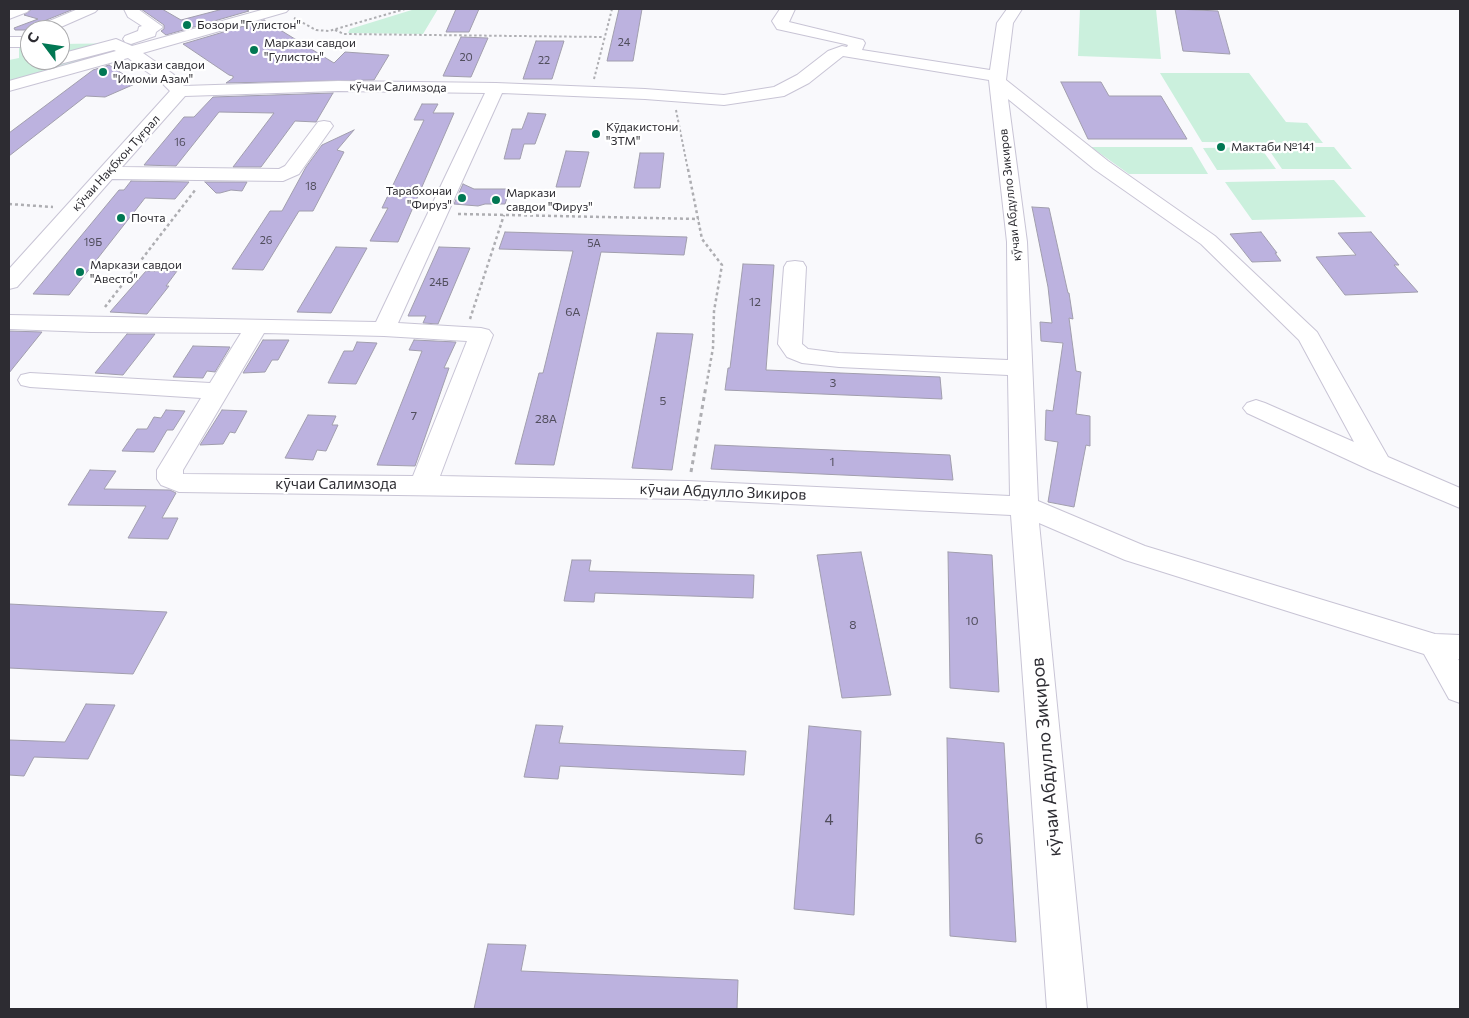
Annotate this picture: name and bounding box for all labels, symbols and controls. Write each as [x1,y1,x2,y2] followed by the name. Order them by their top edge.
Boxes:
[197,18,301,32] place label: Бозори "Гулистон"
[181,19,193,31] marker: Бозори "Гулистон"
[20,20,70,70] north arrow
[23,29,42,46] text: С
[618,35,630,49] house number: 24
[264,36,356,64] place label: Маркази савдои "Гулистон"
[248,44,260,56] marker: Маркази савдои "Гулистон"
[459,50,473,64] house number: 20
[538,53,550,67] house number: 22
[113,58,205,86] place label: Маркази савдои "Имоми Азам"
[97,66,109,78] marker: Маркази савдои "Имоми Азам"
[349,79,447,95] street label: кӯчаи Салимзода
[69,112,163,214] street label: кӯчаи Нақбхон Туғрал
[606,120,678,148] place label: Кӯдакистони "ЗТМ"
[590,128,602,140] marker: Кӯдакистони "ЗТМ"
[996,128,1024,262] street label: кӯчаи Абдулло Зикиров
[174,135,186,149] house number: 16
[1231,140,1315,154] place label: Мактаби №141
[1215,141,1227,153] marker: Мактаби №141
[305,179,317,193] house number: 18
[386,184,452,212] place label: Тарабхонаи "Фируз"
[506,186,593,214] place label: Маркази савдои "Фируз"
[456,192,468,204] marker: Тарабхонаи "Фируз"
[490,194,502,206] marker: Маркази савдои "Фируз"
[131,211,165,225] place label: Почта
[115,212,127,224] marker: Почта
[260,233,272,247] house number: 26
[84,235,102,249] house number: 19Б
[587,236,601,250] house number: 5А
[90,258,182,286] place label: Маркази савдои "Авесто"
[74,266,86,278] marker: Маркази савдои "Авесто"
[429,275,449,289] house number: 24Б
[749,295,761,309] house number: 12
[565,305,581,319] house number: 6А
[830,376,836,390] house number: 3
[660,394,666,408] house number: 5
[411,409,417,423] house number: 7
[535,412,557,426] house number: 28А
[829,455,835,469] house number: 1
[275,475,397,493] street label: кӯчаи Салимзода
[639,480,807,504] street label: кӯчаи Абдулло Зикиров
[966,614,978,628] house number: 10
[849,618,857,632] house number: 8
[1027,656,1065,858] street label: кӯчаи Абдулло Зикиров
[825,811,833,829] house number: 4
[974,830,984,848] house number: 6

